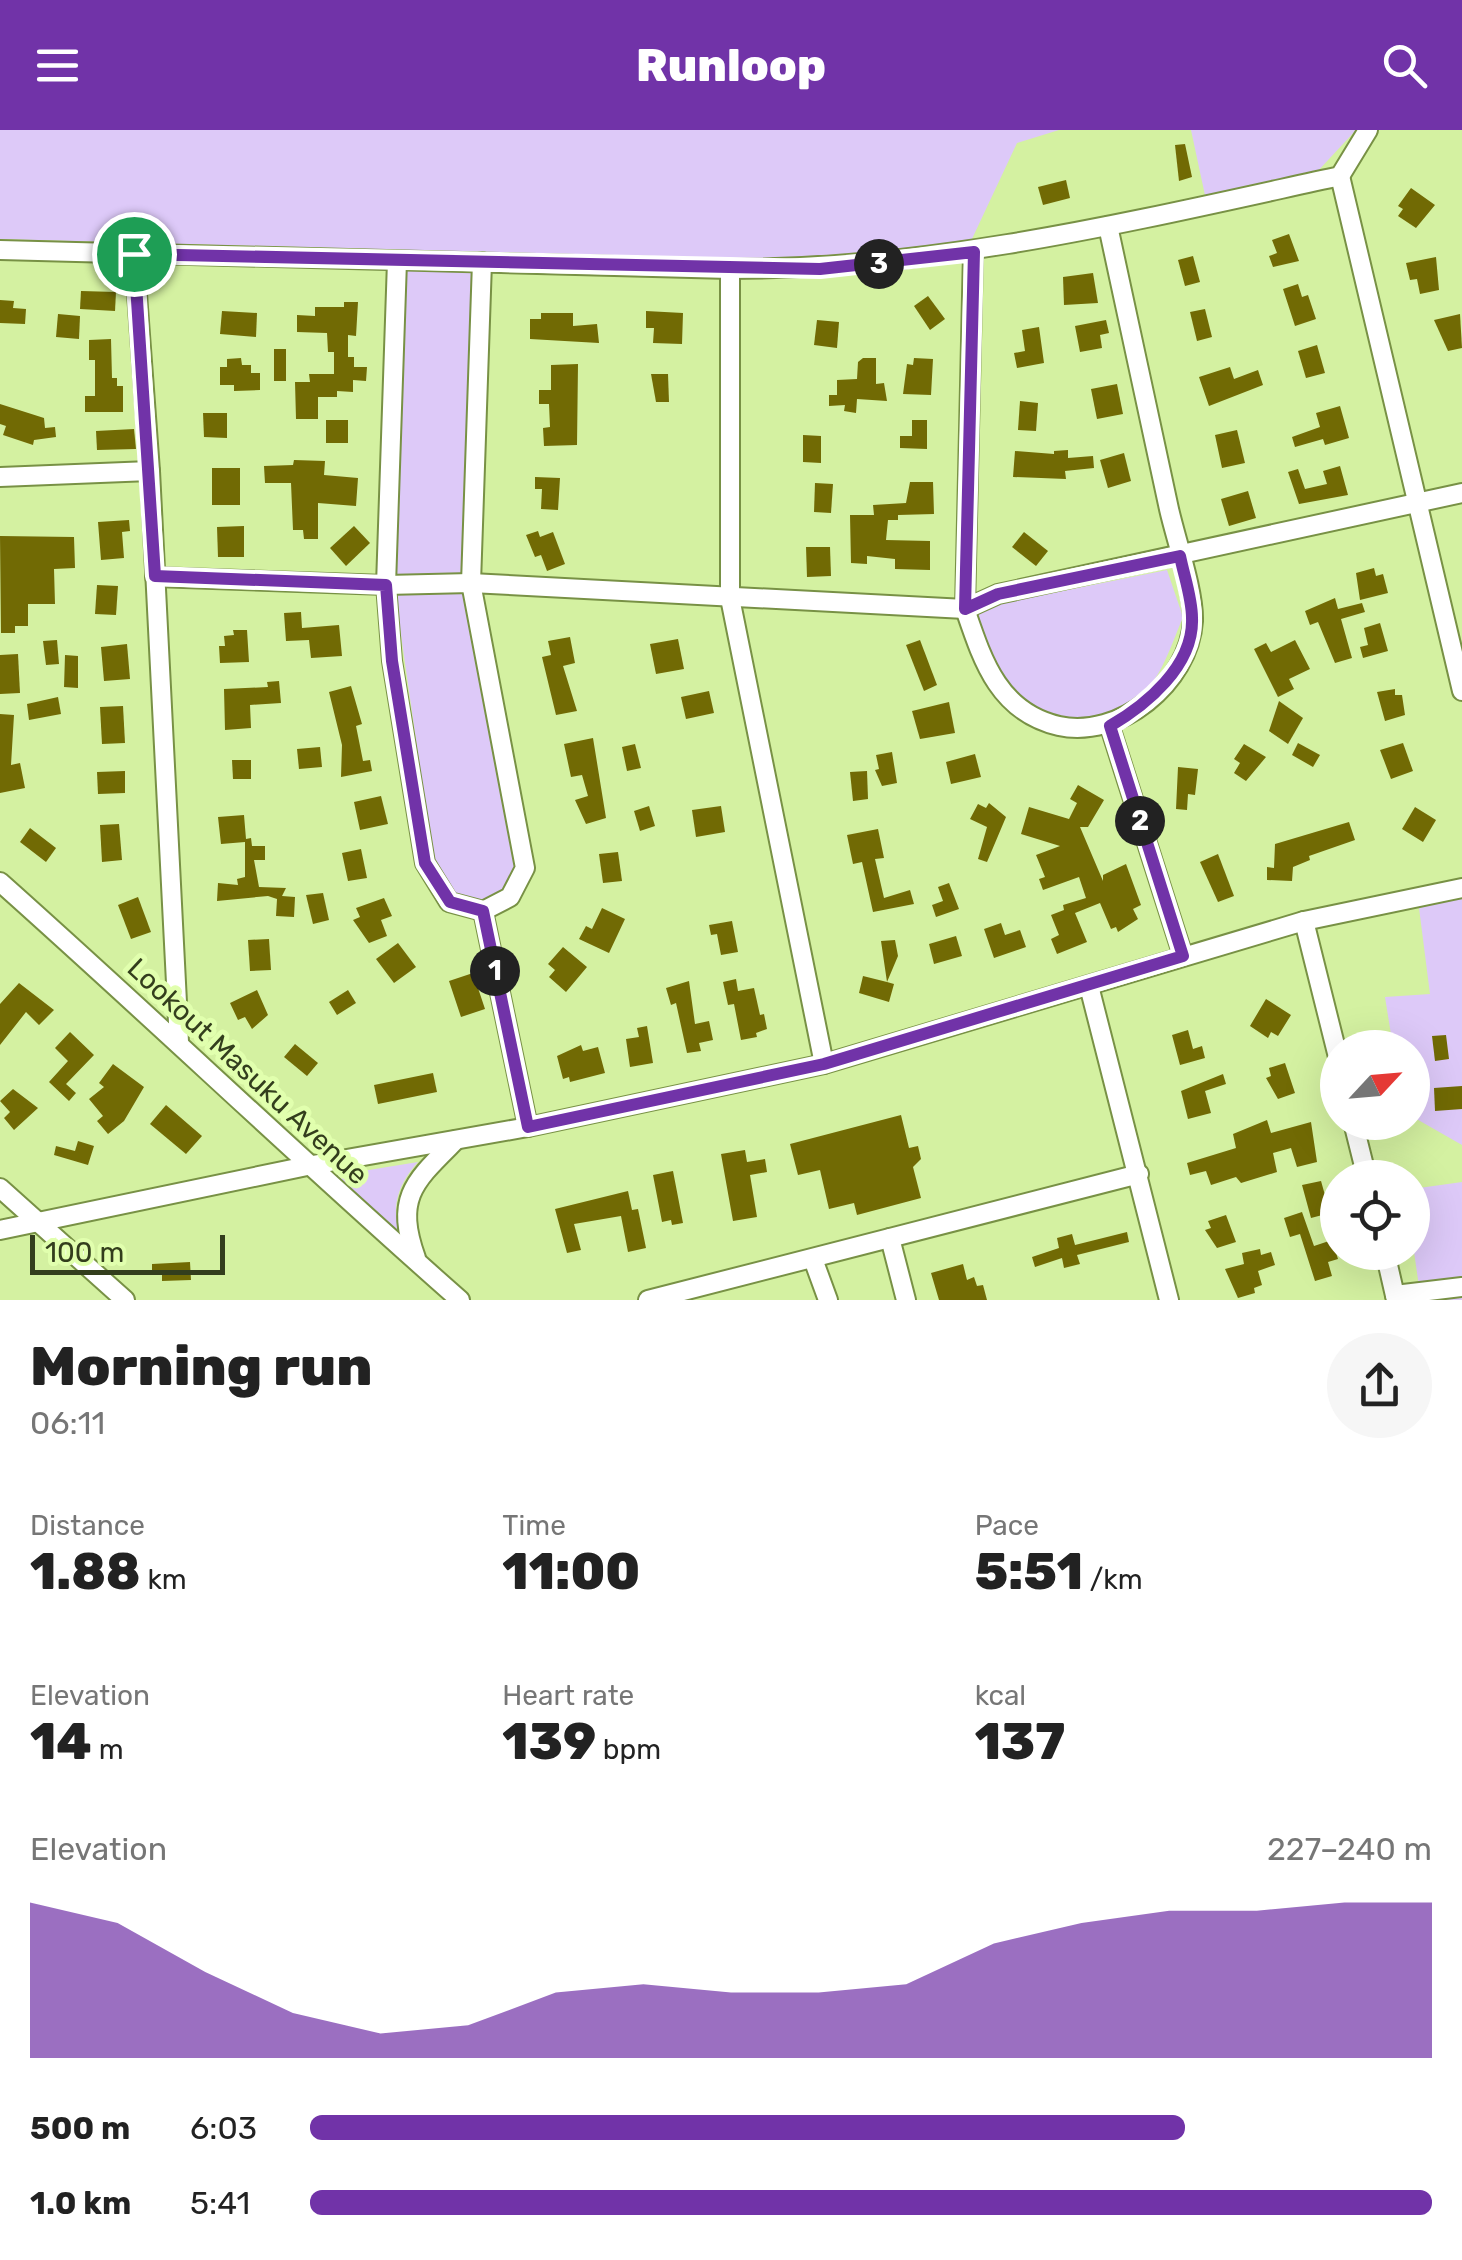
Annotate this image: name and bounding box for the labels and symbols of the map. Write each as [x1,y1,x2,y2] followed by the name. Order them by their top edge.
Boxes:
[92,212,177,297] pin
[854,239,904,289] pin: 3
[1115,796,1165,846] pin: 2
[470,946,520,996] pin: 1
[121,951,375,1191] street label: Lookout Masuku Avenue
[1320,1030,1430,1140] north arrow
[30,1230,225,1274] scale bar

